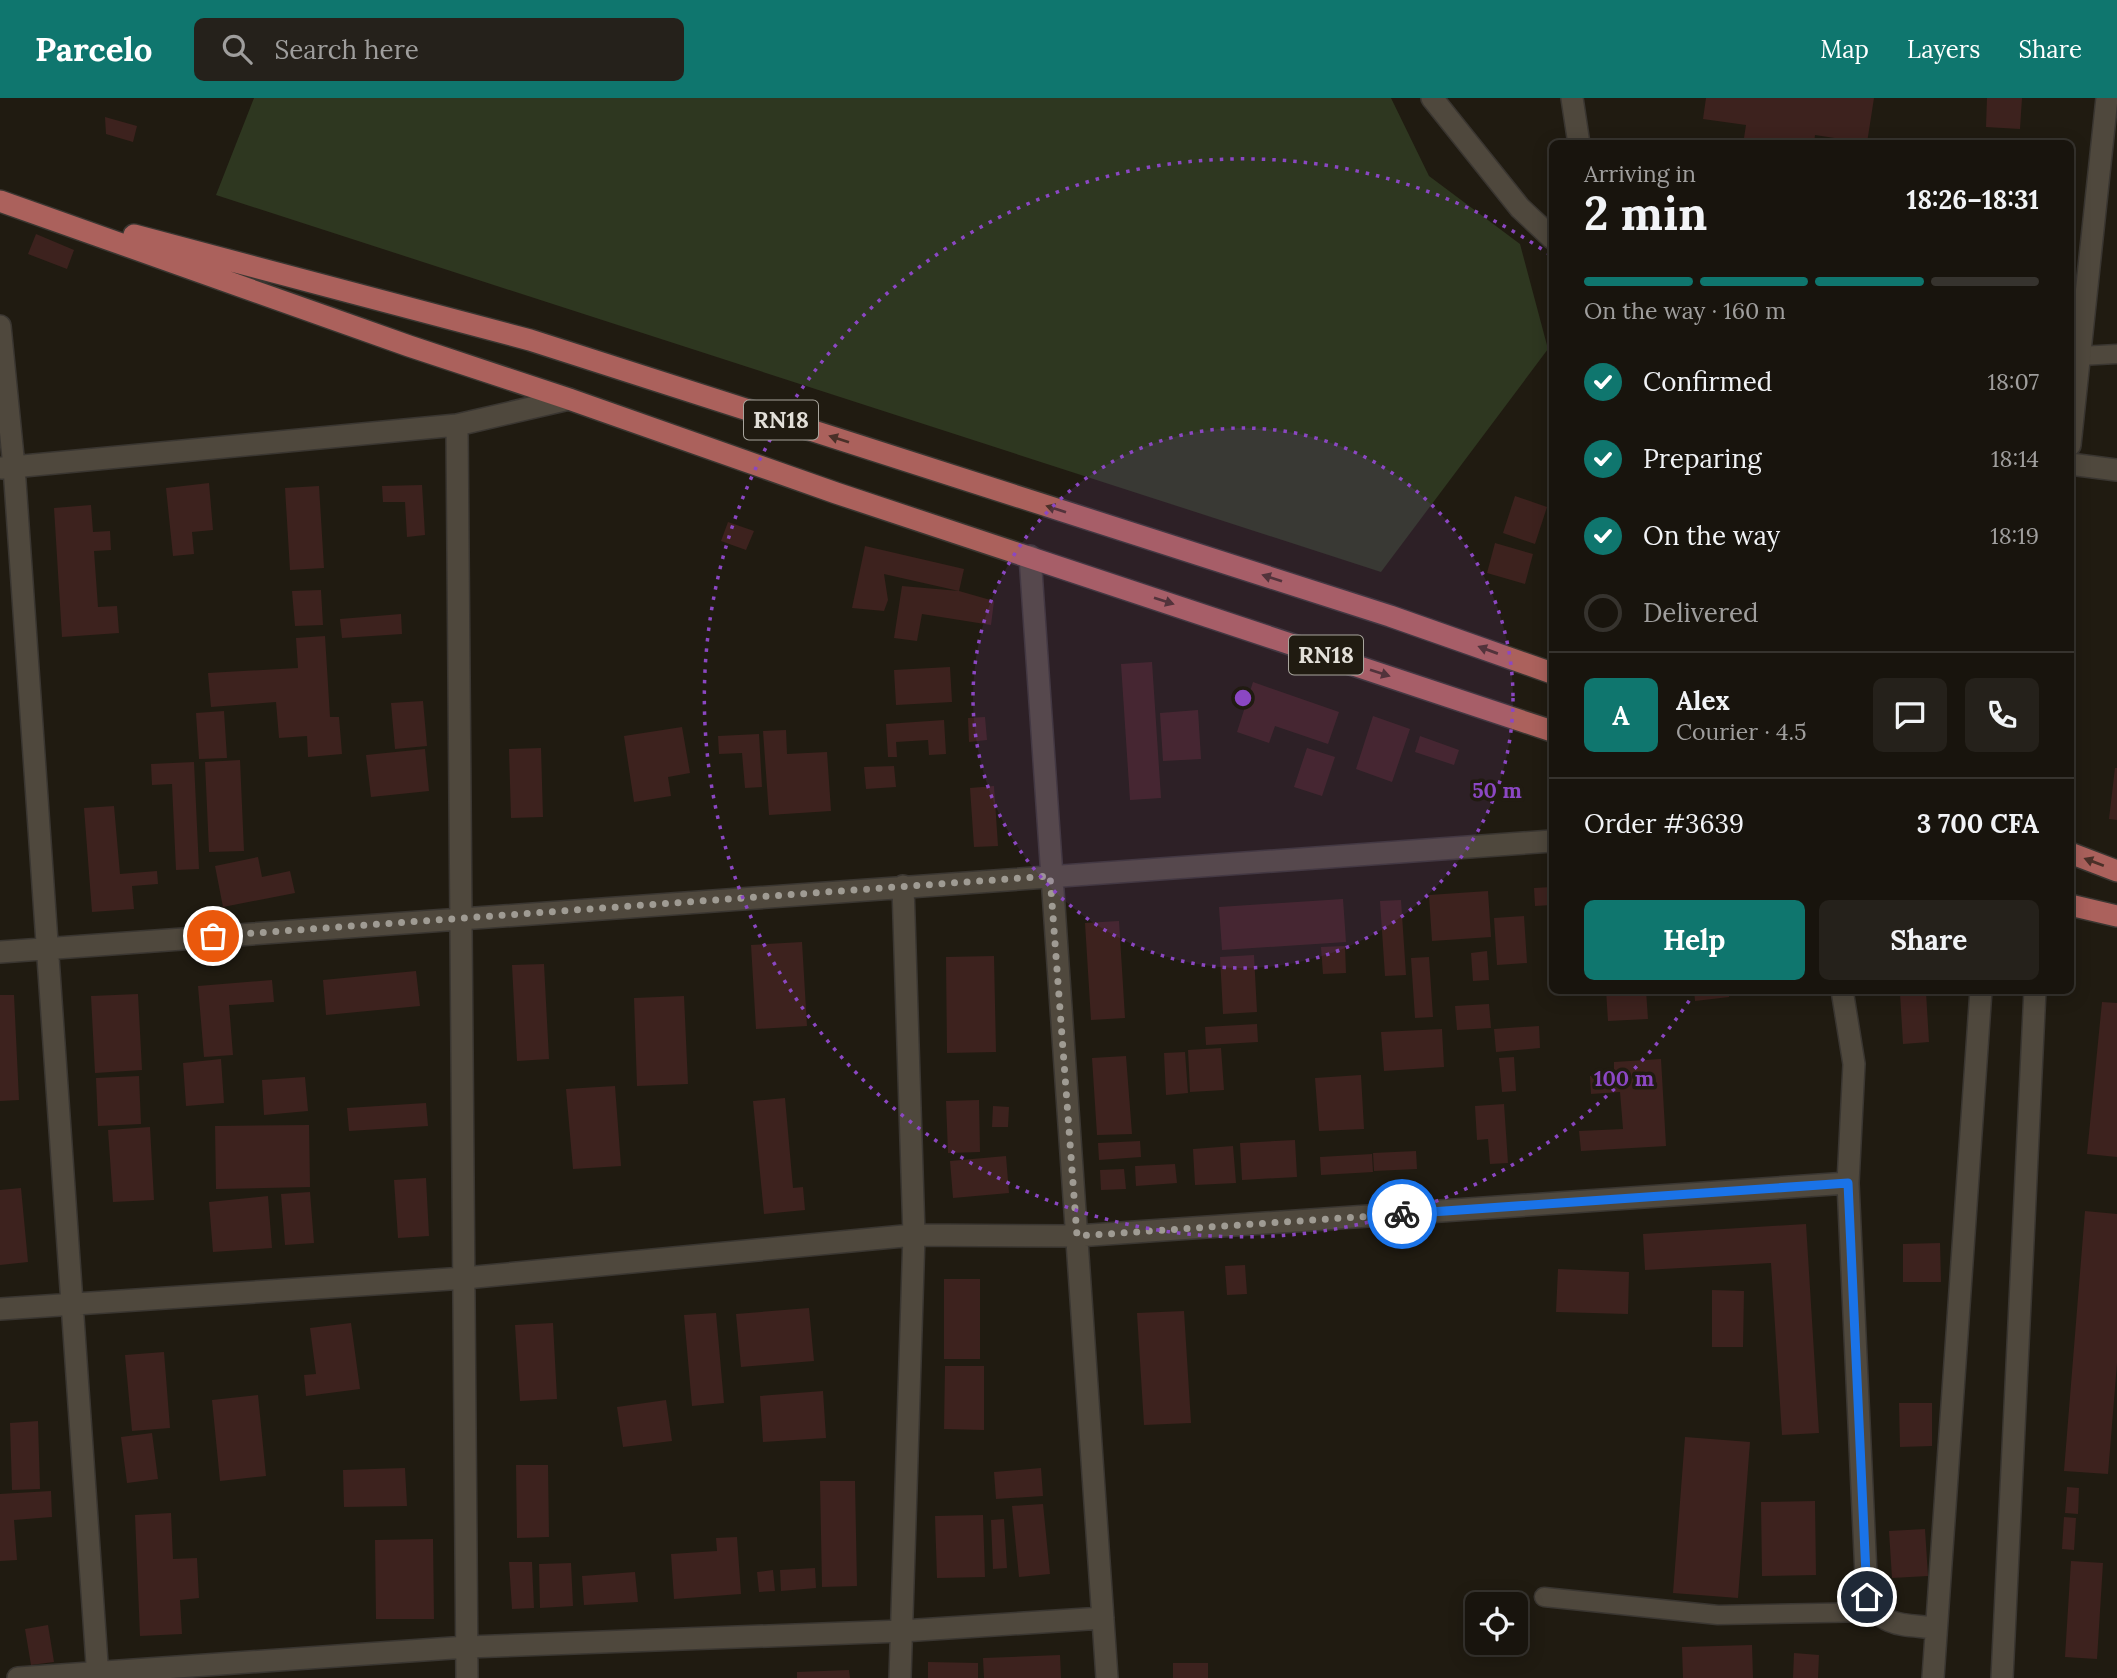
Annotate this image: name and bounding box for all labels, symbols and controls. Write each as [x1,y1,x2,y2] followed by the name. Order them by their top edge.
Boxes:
[194,18,684,81] search box
[35,28,152,70] text: Parcelo
[218,30,256,68] icon: search
[274,33,419,66] text: Search here
[1820,34,1869,65] text: Map
[1907,34,1980,65] text: Layers
[2018,34,2082,65] text: Share
[1584,159,1696,188] text: Arriving in
[1907,183,2039,216] text: 18:26–18:31
[1584,184,1707,243] text: 2 min
[1584,296,1786,325] text: On the way · 160 m
[1584,363,1622,401] icon: check
[1643,365,1772,398] text: Confirmed
[1988,367,2039,396] text: 18:07
[744,400,818,440] road number: RN18
[828,433,849,444] one-way arrow
[1584,440,1622,478] icon: check
[1643,442,1762,475] text: Preparing
[1991,444,2039,473] text: 18:14
[1045,503,1066,513] one-way arrow
[1584,517,1622,555] icon: check
[1643,519,1780,552] text: On the way
[1990,521,2039,550] text: 18:19
[1262,572,1283,583] one-way arrow
[1153,596,1174,607] one-way arrow
[1643,596,1759,629] text: Delivered
[1289,636,1363,674] road number: RN18
[1477,645,1498,656] one-way arrow
[1369,668,1390,679] one-way arrow
[1873,678,1947,752] button: chat
[1965,678,2039,752] button: phone
[1676,684,1730,717] text: Alex
[1231,686,1255,710] centre of rings
[1612,699,1630,732] text: A
[1676,717,1807,746] text: Courier · 4.5
[1472,777,1522,804] text: 50 m
[1584,807,1744,840] text: Order #3639
[1917,807,2039,840] text: 3 700 CFA
[2083,856,2104,867] one-way arrow
[1584,900,1805,980] button: Help
[1819,900,2039,980] button: Share
[183,906,243,966] pin
[194,917,232,955] icon: bag
[1594,1065,1654,1092] text: 100 m
[1367,1179,1437,1249] courier
[1383,1195,1421,1233] icon: bike
[1837,1567,1897,1627] pin
[1848,1578,1886,1616] icon: home
[1465,1592,1528,1655] map controls
[1465,1592,1528,1655] button: locate

